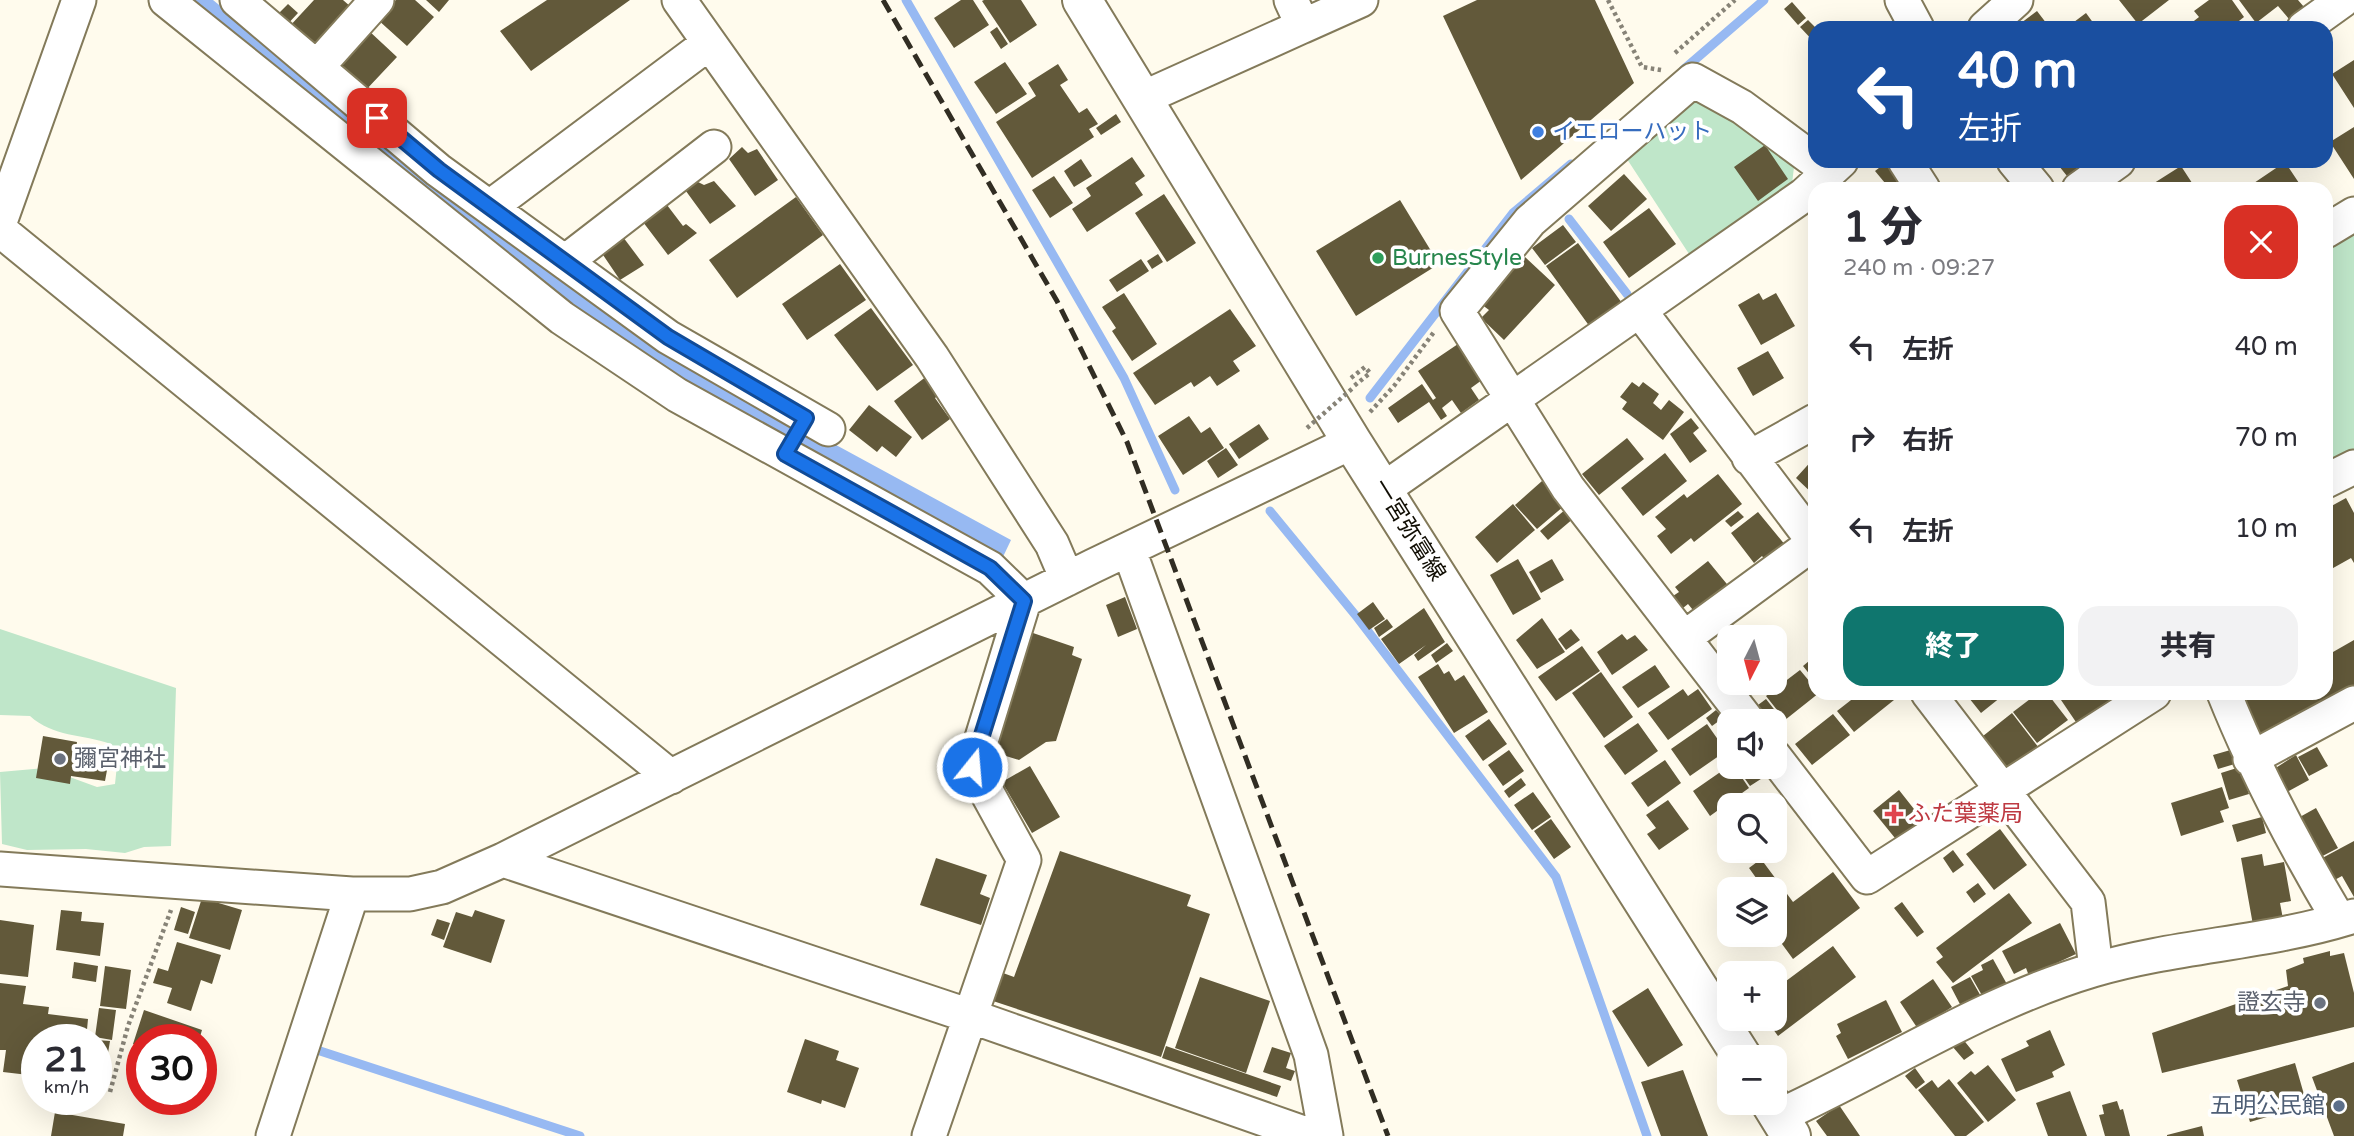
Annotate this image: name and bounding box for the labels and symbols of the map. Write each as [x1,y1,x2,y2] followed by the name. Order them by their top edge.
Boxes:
[347,88,407,148] pin
[1552,118,1712,146] place label: イエローハット
[1530,124,1546,140] marker: イエローハット
[1392,244,1522,272] place label: BurnesStyle
[1370,250,1386,266] marker: BurnesStyle
[1367,474,1451,586] street label: 一宮弥富線
[1717,625,1787,695] north arrow
[935,730,1009,804] position arrow
[74,745,166,773] place label: 彌宮神社
[52,751,68,767] marker: 彌宮神社
[1908,800,2023,828] place label: ふた葉薬局
[1886,806,1902,822] marker: ふた葉薬局
[2237,989,2306,1017] place label: 證玄寺
[2312,995,2328,1011] marker: 證玄寺
[126,1024,217,1115] speed limit sign: 30
[2210,1092,2325,1120] place label: 五明公民館
[2331,1098,2347,1114] marker: 五明公民館

